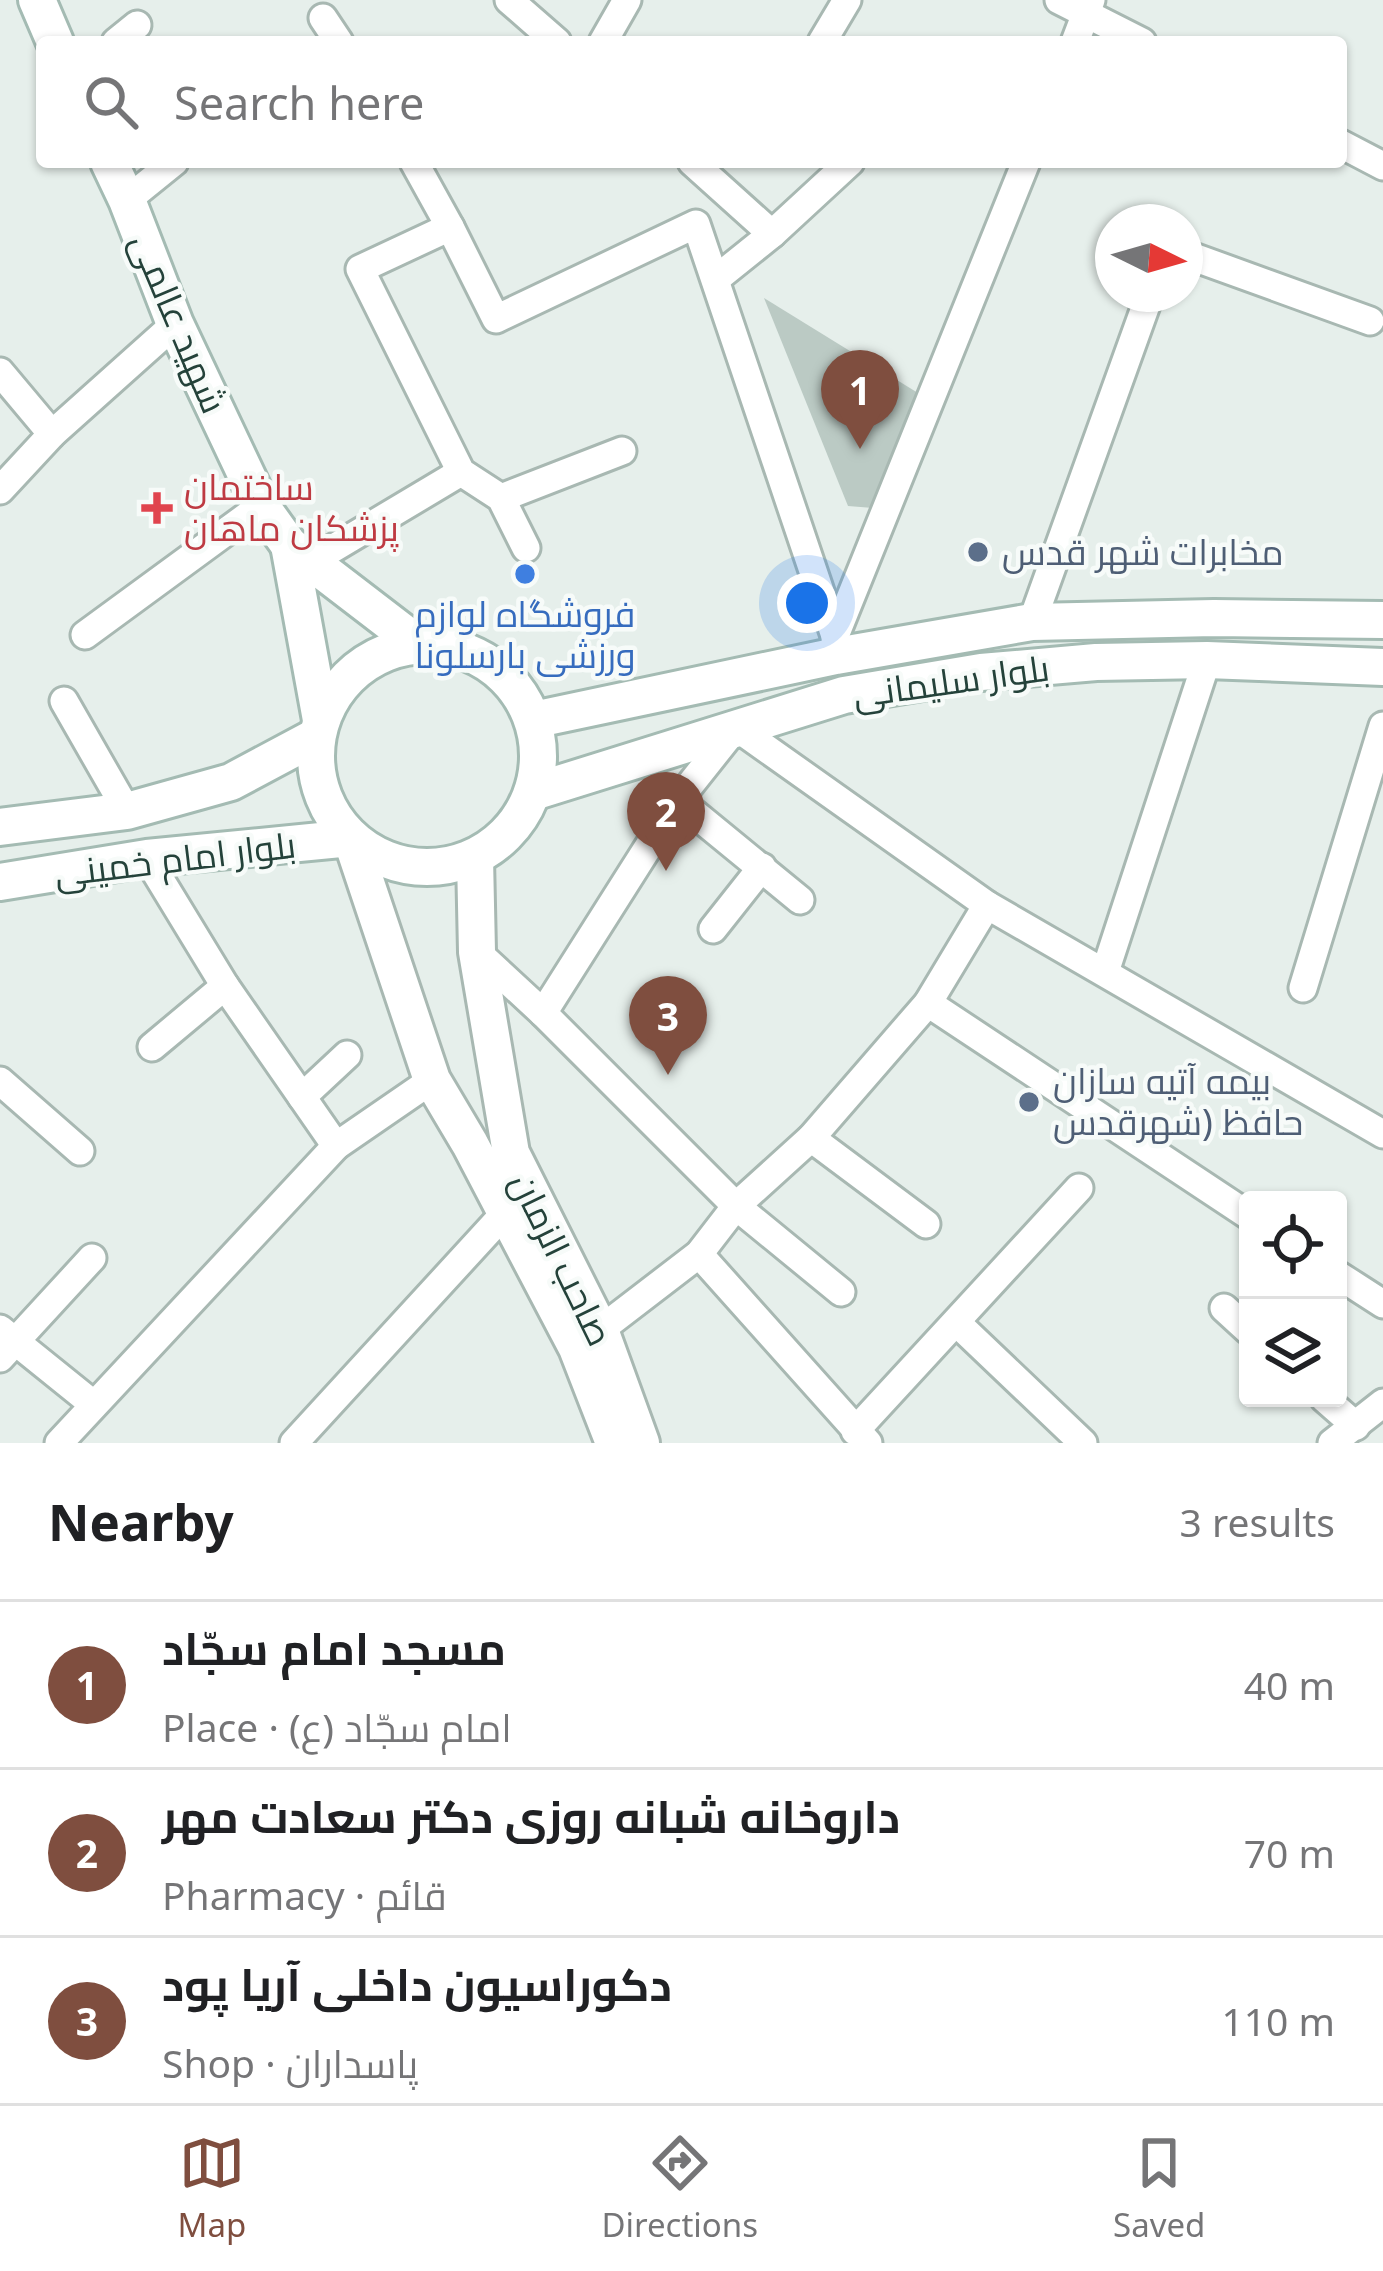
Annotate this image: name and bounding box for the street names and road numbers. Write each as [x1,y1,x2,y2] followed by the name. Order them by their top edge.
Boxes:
[120,225,239,420] street label: شهید عالمی
[850,642,1052,719] street label: بلوار سلیمانی
[52,819,298,899] street label: بلوار امام خمینی
[499,1164,625,1354] street label: صاحب الزمان

